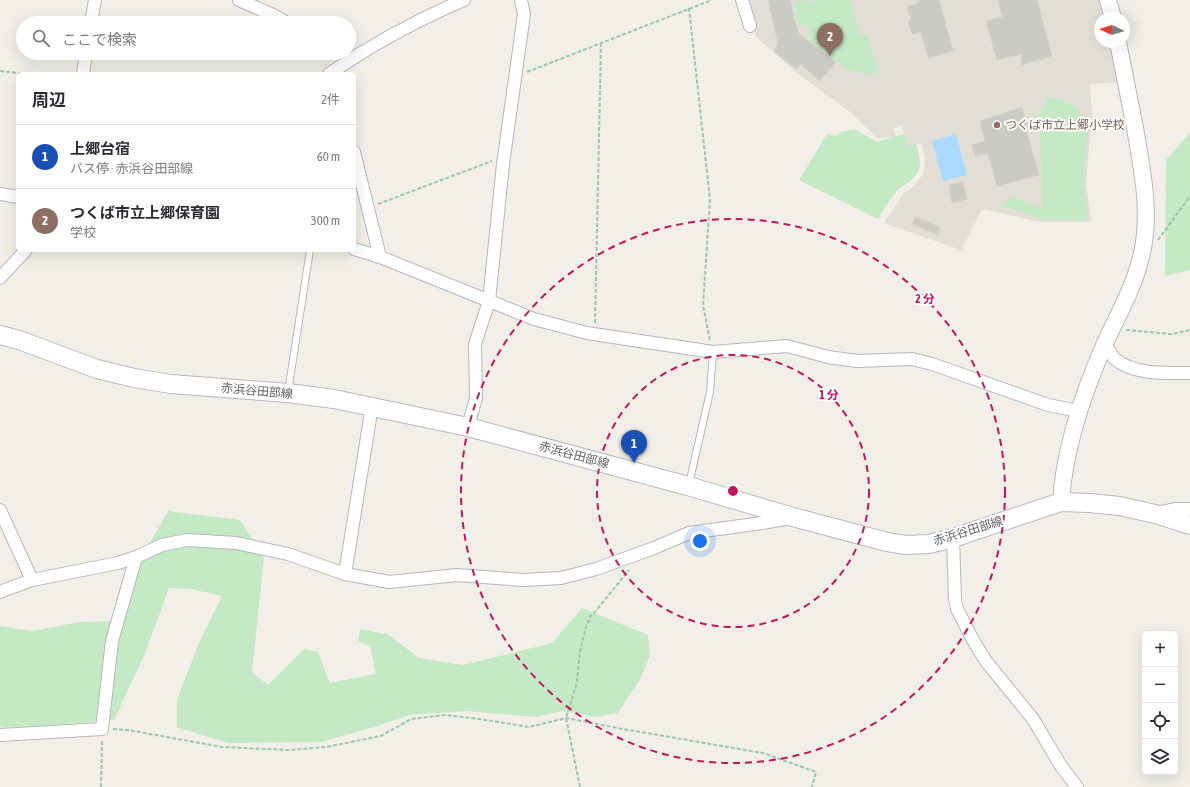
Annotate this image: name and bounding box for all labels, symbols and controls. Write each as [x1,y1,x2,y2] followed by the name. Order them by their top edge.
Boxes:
[1094,12,1130,48] north arrow
[16,16,356,60] search box
[817,23,843,56] pin: 2
[30,27,52,49] icon: search
[62,31,137,48] text: ここで検索
[32,90,66,110] text: 周辺
[321,92,340,107] text: 2件
[1005,118,1125,132] place label: つくば市立上郷小学校
[992,120,1002,130] marker: つくば市立上郷小学校
[70,140,130,157] text: 上郷台宿
[42,149,48,164] text: 1
[317,149,340,164] text: 60 m
[70,161,193,176] text: バス停 · 赤浜谷田部線
[70,204,220,221] text: つくば市立上郷保育園
[42,213,48,228] text: 2
[311,213,340,228] text: 300 m
[70,225,96,240] text: 学校
[915,292,935,306] text: 2 分
[221,381,293,401] street label: 赤浜谷田部線
[819,388,839,402] text: 1 分
[621,430,647,463] pin: 1
[537,439,611,471] street label: 赤浜谷田部線
[726,484,740,498] centre of rings
[932,514,1004,548] street label: 赤浜谷田部線
[690,531,710,551] your location
[1142,631,1178,775] map controls
[1142,631,1178,667] button: +
[1142,667,1178,703] button: −
[1142,703,1178,739] button: locate
[1142,739,1178,775] button: layers

